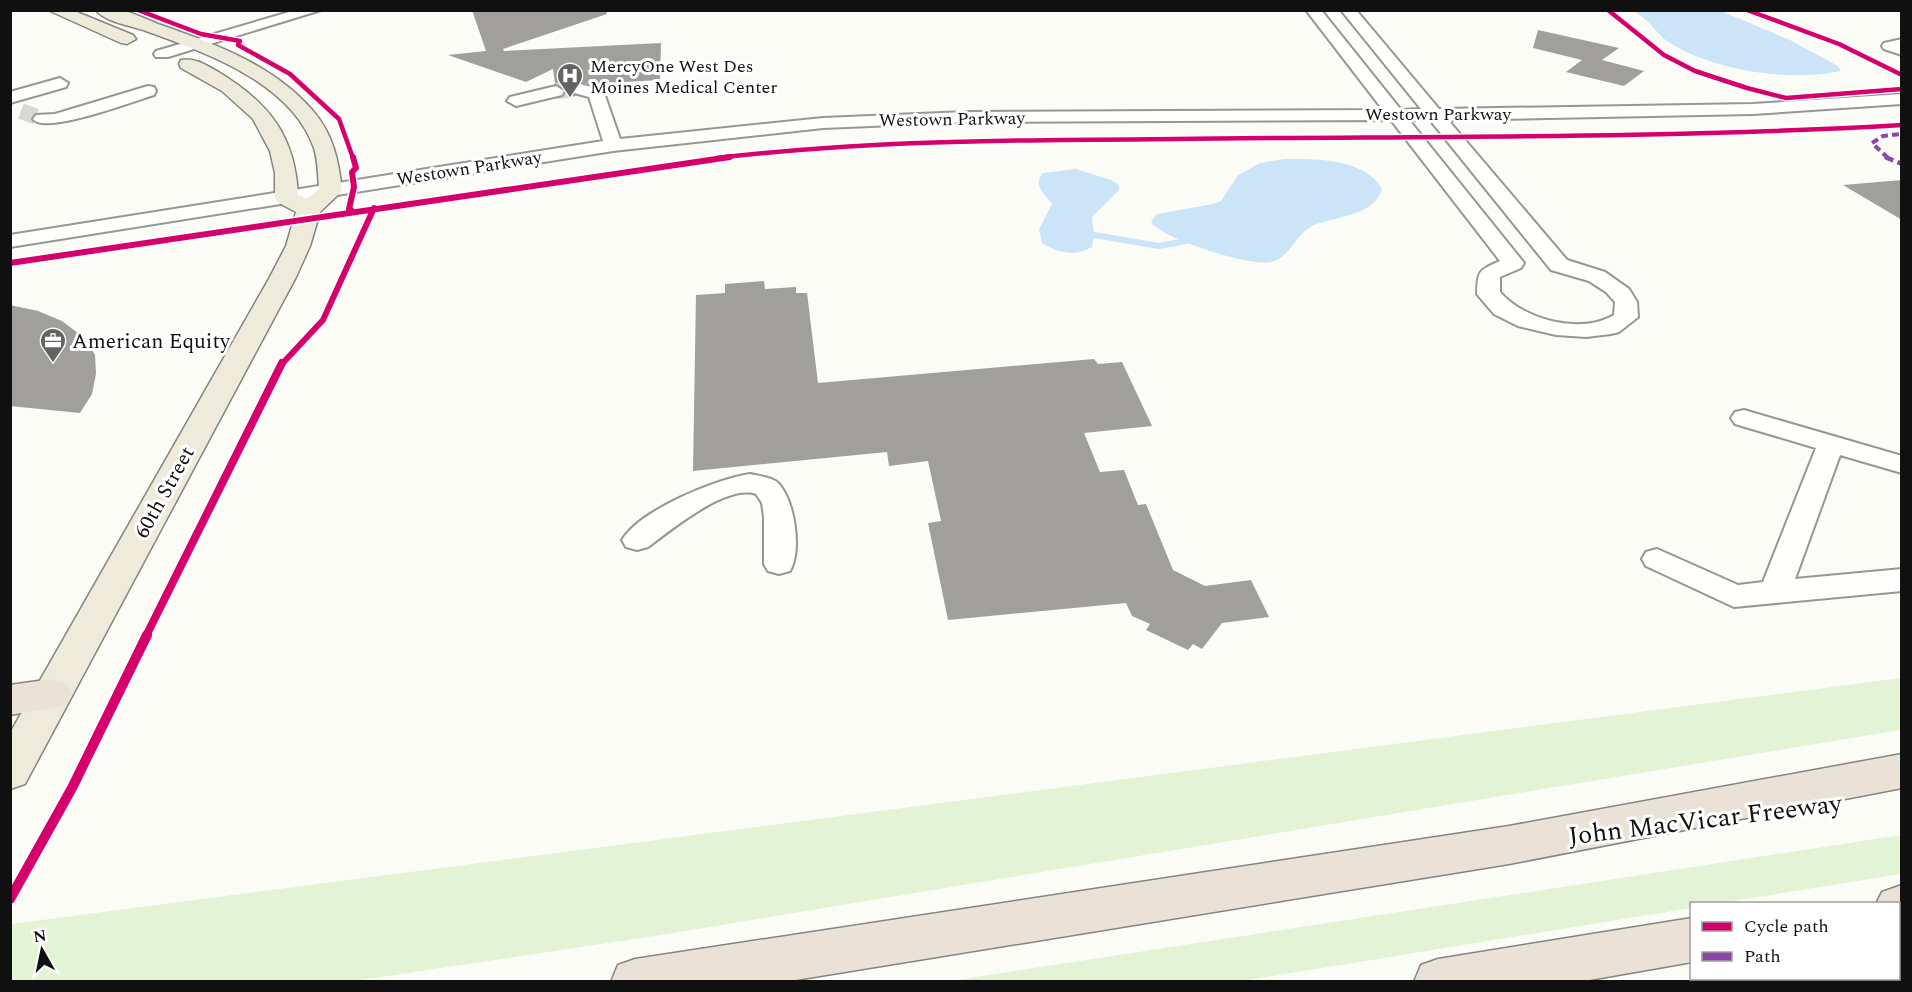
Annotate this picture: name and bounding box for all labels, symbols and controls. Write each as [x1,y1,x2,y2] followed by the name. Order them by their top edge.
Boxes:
[590,53,777,101] place label: MercyOne West Des Moines Medical Center
[555,61,585,99] hospital icon: MercyOne West Des Moines Medical Center
[1365,101,1512,128] street label: Westown Parkway
[879,105,1027,134] street label: Westown Parkway
[395,144,545,193] street label: Westown Parkway
[38,326,68,364] office icon: American Equity
[72,326,231,358] place label: American Equity
[126,441,203,544] street label: 60th Street
[1566,783,1846,857] street label: John MacVicar Freeway
[1690,902,1900,980] legend
[1744,913,1829,940] text: Cycle path
[12,920,72,980] north arrow
[31,923,48,949] text: N
[1744,943,1781,970] text: Path

